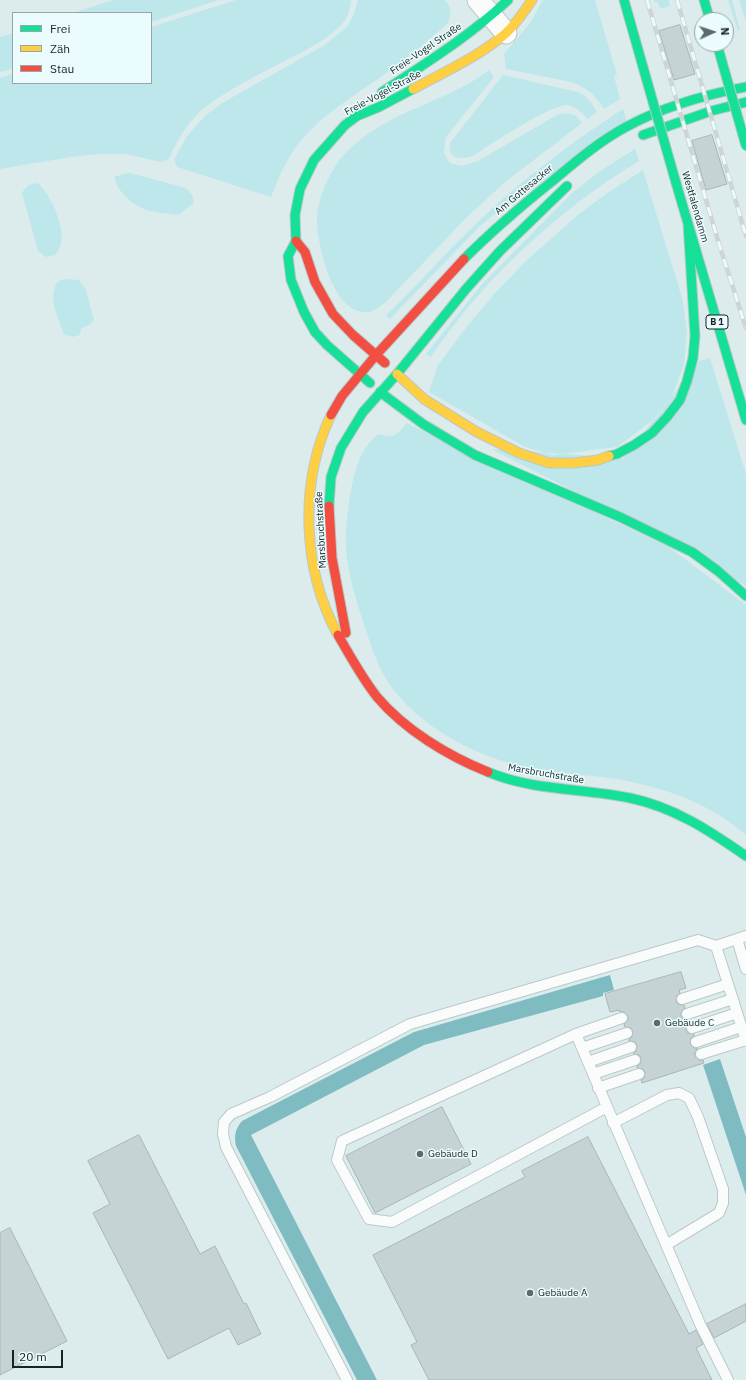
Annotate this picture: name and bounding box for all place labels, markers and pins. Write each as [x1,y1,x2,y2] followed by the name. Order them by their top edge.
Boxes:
[665,1017,714,1029] place label: Gebäude C
[652,1018,662,1028] marker: Gebäude C
[428,1148,478,1160] place label: Gebäude D
[415,1149,425,1159] marker: Gebäude D
[538,1287,587,1299] place label: Gebäude A
[525,1288,535,1298] marker: Gebäude A

